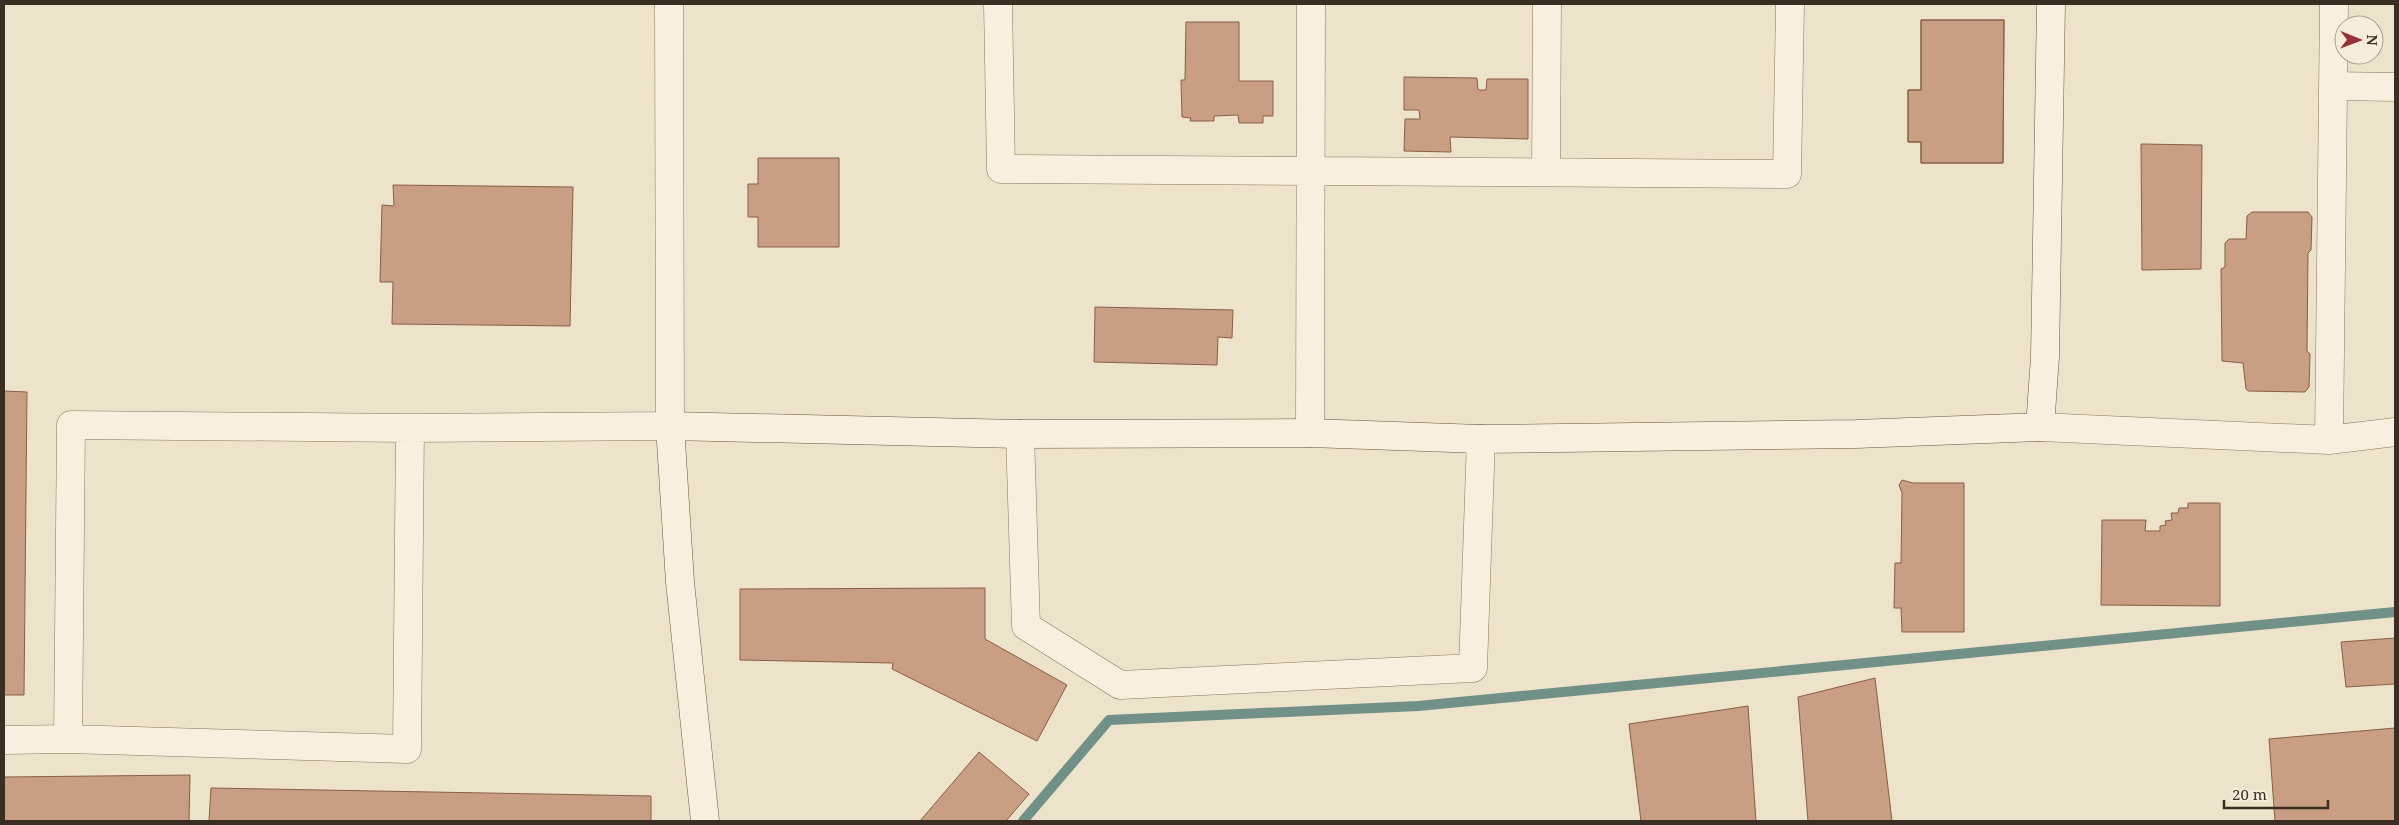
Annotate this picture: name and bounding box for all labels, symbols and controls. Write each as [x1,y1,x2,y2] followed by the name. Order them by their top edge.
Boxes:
[2334,15,2384,65] north arrow
[2363,35,2382,46] text: N
[2224,778,2328,810] scale bar
[2232,784,2267,804] text: 20 m

